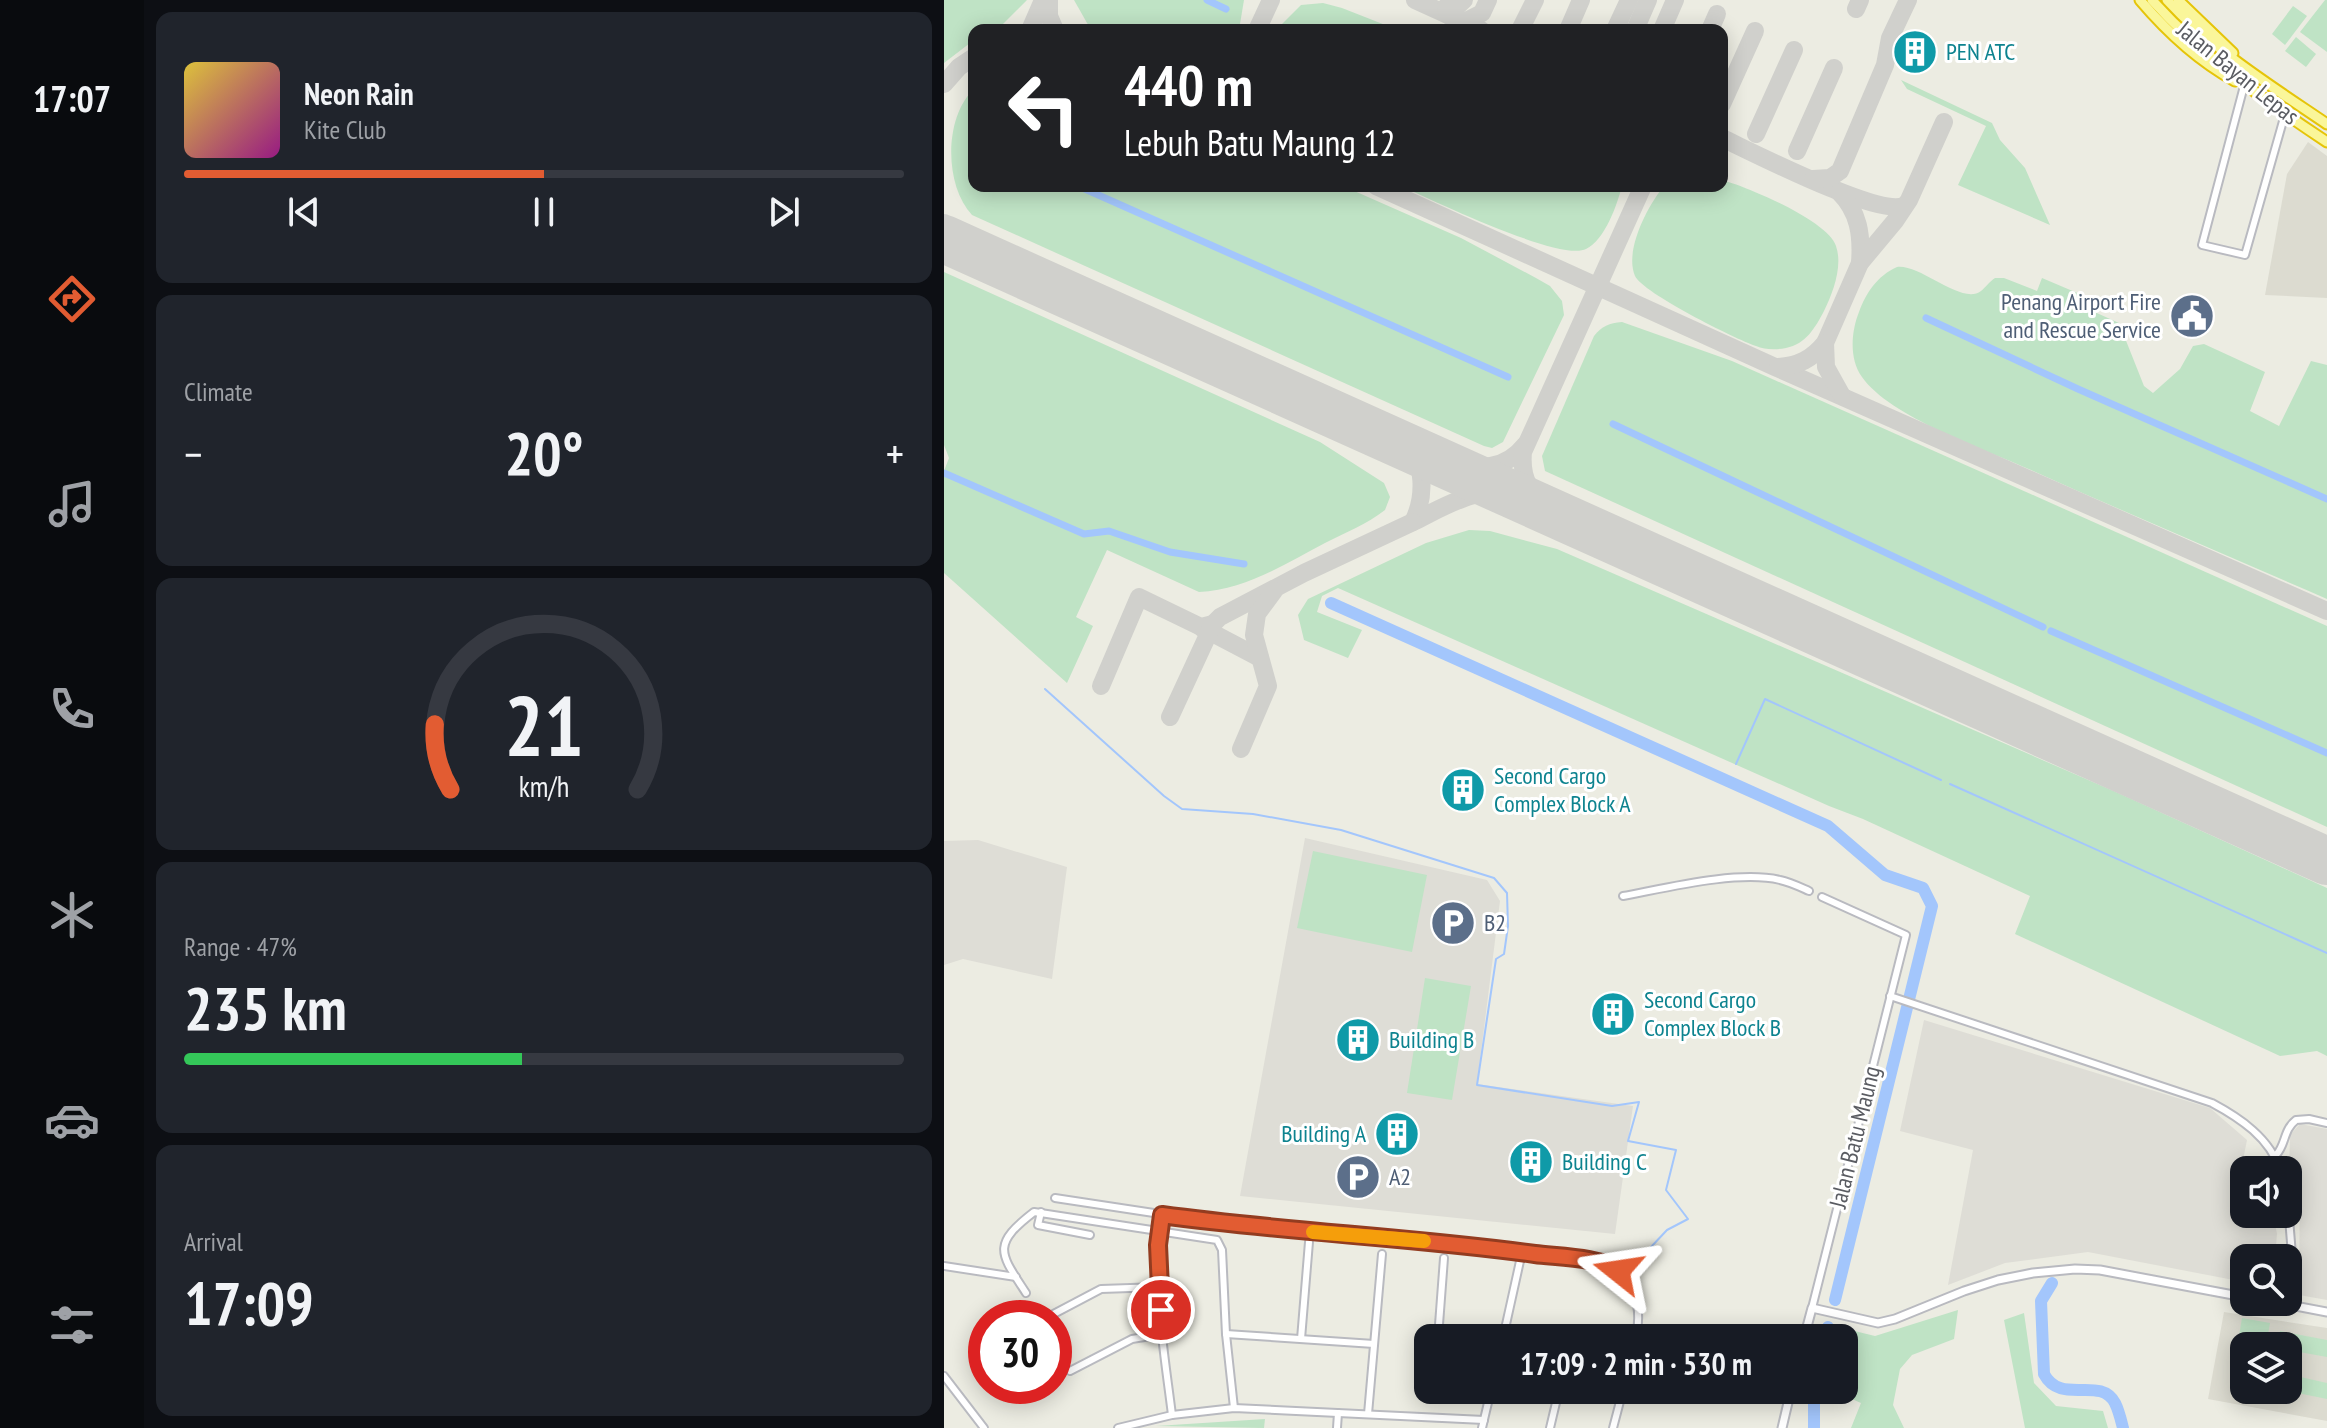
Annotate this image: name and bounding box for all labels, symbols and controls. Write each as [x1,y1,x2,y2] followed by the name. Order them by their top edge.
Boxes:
[2170,13,2306,131] street label: Jalan Bayan Lepas
[1891,28,1939,76] building icon: PEN ATC
[1946,36,2015,67] place label: PEN ATC
[1124,49,1253,121] text: 440 m
[992,56,1096,160] icon: left
[304,74,414,113] text: Neon Rain
[33,75,111,122] text: 17:07
[304,113,386,146] text: Kite Club
[1124,119,1396,166] text: Lebuh Batu Maung 12
[282,190,326,234] icon: previous
[522,190,566,234] icon: pause
[762,190,806,234] icon: next
[44,271,100,327] icon: directions
[2001,286,2161,345] place label: Penang Airport Fire and Rescue Service
[2168,292,2216,340] public building icon: Penang Airport Fire and Rescue Service
[184,375,253,408] text: Climate
[504,414,584,492] text: 20°
[184,425,202,482] text: −
[886,425,904,482] text: +
[44,476,100,532] icon: music
[504,671,584,779] text: 21
[44,681,100,737] icon: phone
[1494,760,1631,819] place label: Second Cargo Complex Block A
[1439,766,1487,814] building icon: Second Cargo Complex Block A
[519,768,569,805] text: km/h
[44,887,100,943] icon: climate
[1429,899,1477,947] parking icon: B2
[1484,907,1506,938] place label: B2
[184,930,297,963] text: Range · 47%
[184,969,347,1047] text: 235 km
[1644,984,1781,1043] place label: Second Cargo Complex Block B
[1589,990,1637,1038] building icon: Second Cargo Complex Block B
[1334,1016,1382,1064] building icon: Building B
[1389,1024,1474,1055] place label: Building B
[1822,1063,1887,1212] street label: Jalan Batu Maung
[44,1092,100,1148] icon: car
[1373,1110,1421,1158] building icon: Building A
[1281,1118,1367,1149] place label: Building A
[1507,1138,1555,1186] building icon: Building C
[1562,1146,1647,1177] place label: Building C
[1334,1153,1382,1201] parking icon: A2
[2230,1156,2302,1404] map controls
[2230,1156,2302,1228] button: sound
[1389,1161,1411,1192] place label: A2
[184,1225,243,1258] text: Arrival
[1576,1229,1660,1313] position arrow
[2230,1244,2302,1316] button: search
[184,1264,314,1342] text: 17:09
[1127,1276,1195,1344] pin
[1139,1288,1183,1332] icon: arrive
[44,1297,100,1353] icon: filters
[968,1300,1072,1404] speed limit sign: 30
[2230,1332,2302,1404] button: layers
[1520,1344,1752,1383] text: 17:09 · 2 min · 530 m

